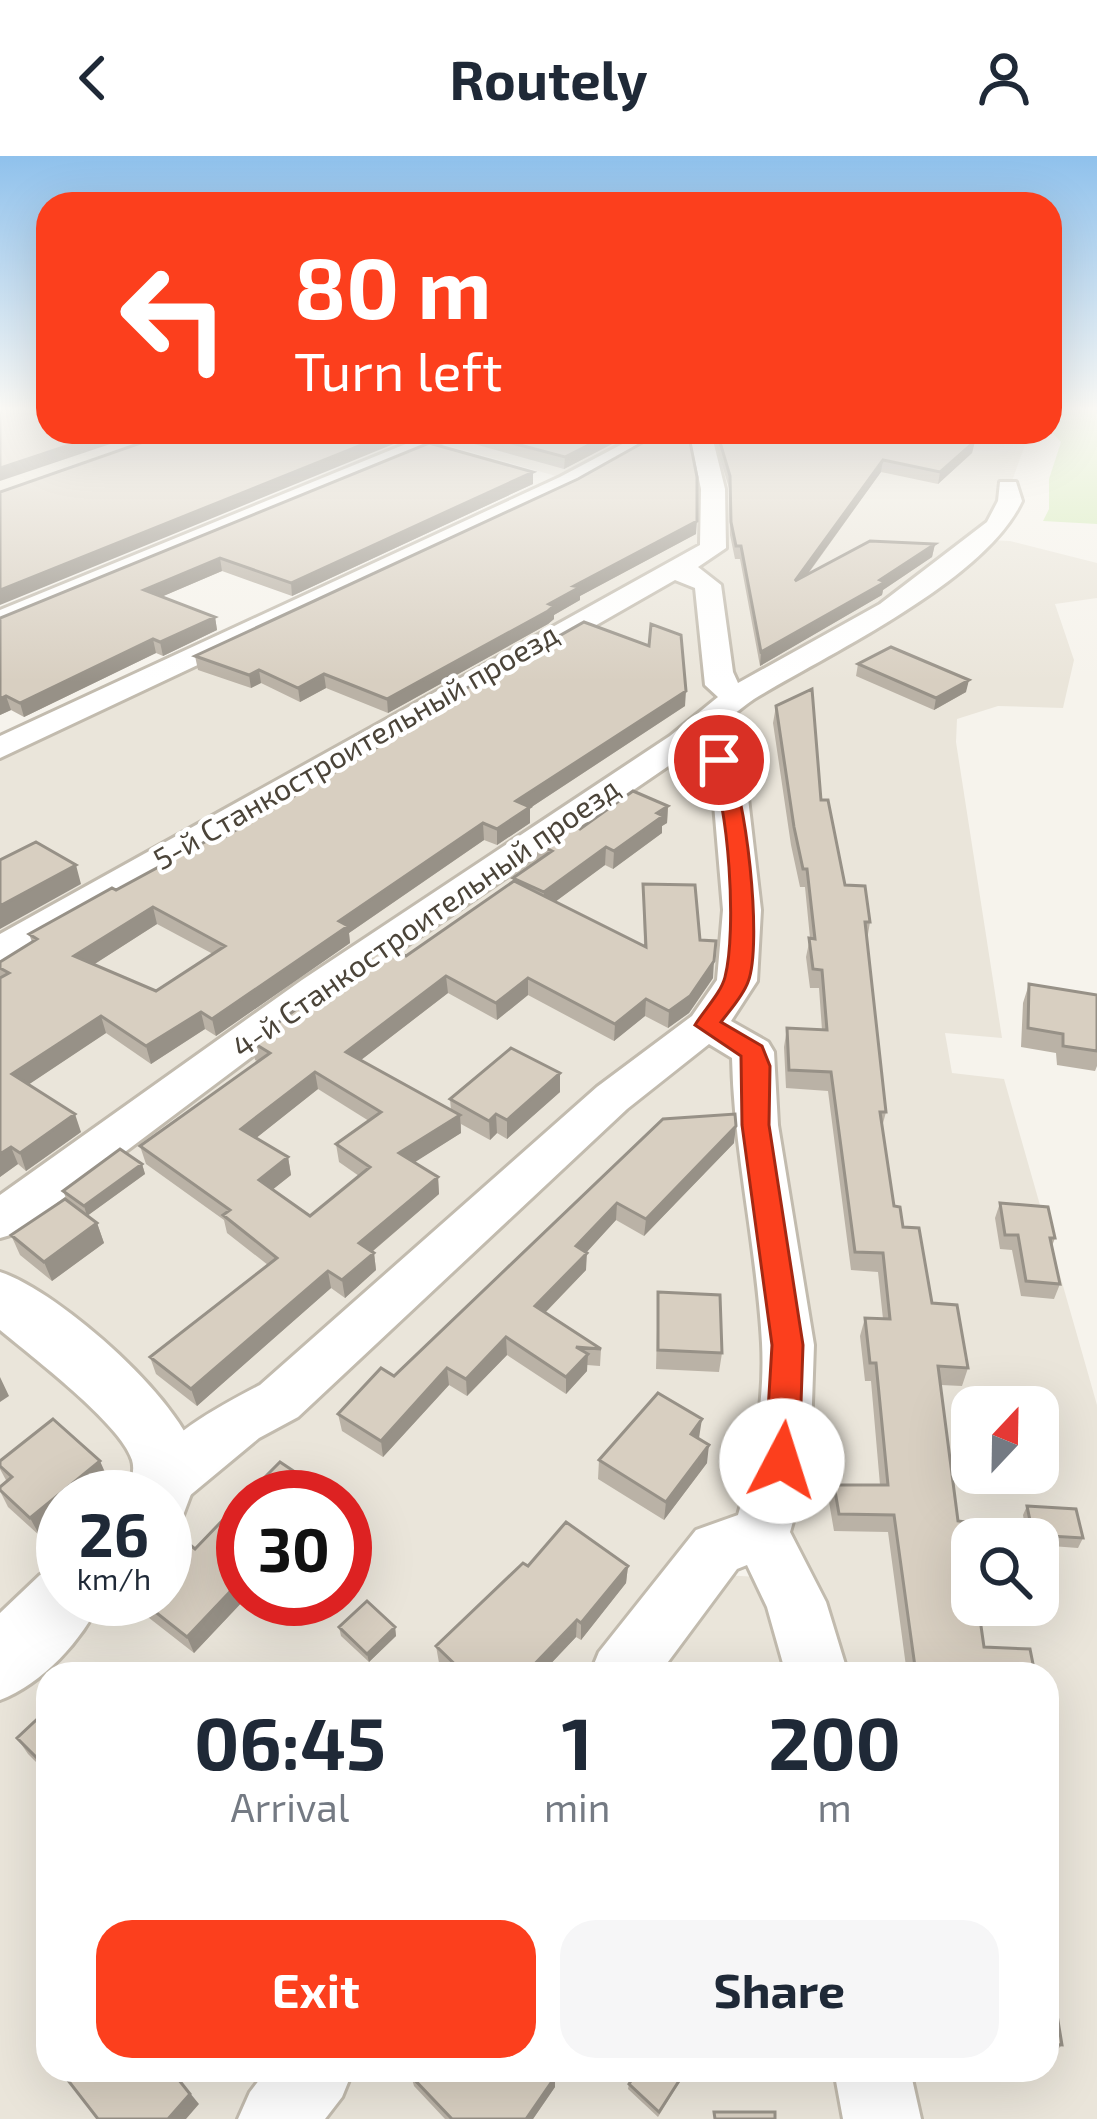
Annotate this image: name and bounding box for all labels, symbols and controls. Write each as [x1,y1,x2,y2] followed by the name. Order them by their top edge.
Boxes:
[60,45,126,111] icon: back
[971,45,1037,111] icon: person
[449,46,648,111] text: Routely
[294,235,491,336] text: 80 m
[96,240,252,396] icon: left
[294,337,503,402] text: Turn left
[146,614,564,876] street label: 5-й Станкостроительный проезд
[668,709,770,811] pin
[686,727,752,793] icon: arrive
[225,769,625,1064] street label: 4-й Станкостроительный проезд
[951,1386,1059,1494] north arrow
[951,1386,1059,1626] map controls
[719,1398,845,1524] position arrow
[216,1470,372,1626] speed limit sign: 30
[79,1497,149,1569] text: 26
[951,1518,1059,1626] button: search
[77,1560,151,1596] text: km/h
[194,1698,386,1784] text: 06:45
[562,1698,593,1784] text: 1
[768,1698,901,1784] text: 200
[231,1783,349,1830] text: Arrival
[544,1783,610,1830] text: min
[818,1783,852,1830] text: m
[96,1920,536,2058] button: Exit
[560,1920,999,2058] button: Share

